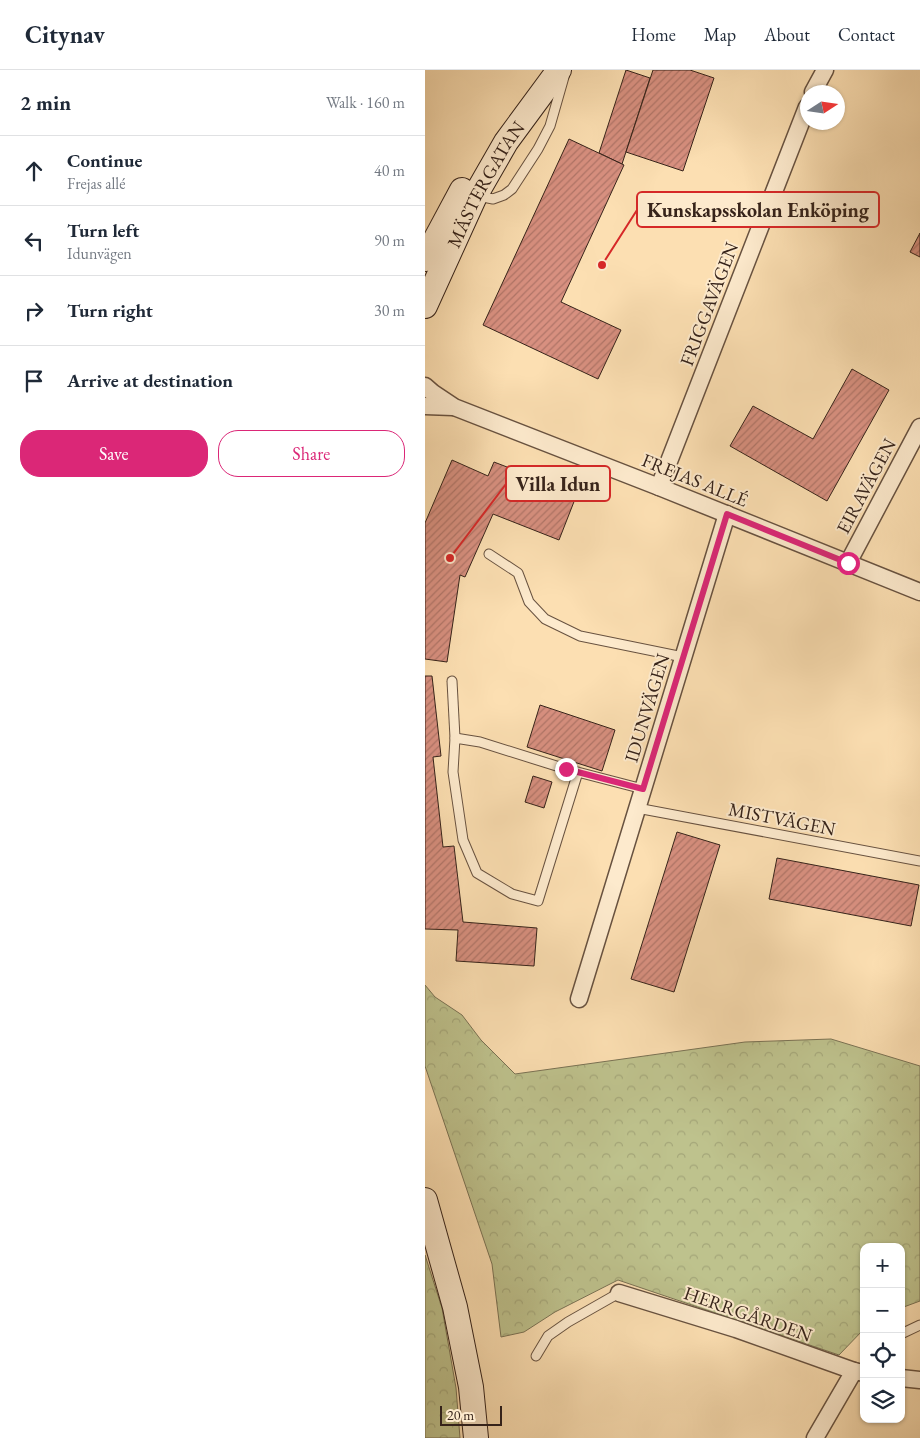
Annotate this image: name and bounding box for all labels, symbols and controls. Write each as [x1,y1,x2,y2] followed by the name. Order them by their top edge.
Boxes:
[25,19,105,50] text: Citynav
[631,23,676,46] text: Home
[704,23,736,46] text: Map
[764,23,810,46] text: About
[838,23,895,46] text: Contact
[800,85,845,130] north arrow
[20,89,71,116] text: 2 min
[326,92,405,113] text: Walk · 160 m
[441,116,530,251] street label: MÄSTERGATAN
[67,148,142,173] text: Continue
[20,157,48,185] icon: ahead
[374,160,405,181] text: 40 m
[67,173,125,194] text: Frejas allé
[637,192,879,227] callout: Kunskapsskolan Enköping
[647,197,870,223] text: Kunskapsskolan Enköping
[67,218,139,243] text: Turn left
[20,227,48,255] icon: left
[374,230,405,251] text: 90 m
[674,239,744,369] street label: FRIGGAVÄGEN
[67,243,132,264] text: Idunvägen
[20,297,48,325] icon: right
[67,298,153,323] text: Turn right
[374,300,405,321] text: 30 m
[20,367,48,395] icon: arrive
[67,368,233,393] text: Arrive at destination
[20,430,208,477] button: Save
[218,430,405,477] button: Share
[830,434,902,538] street label: EIRAVÄGEN
[638,447,752,513] street label: FREJAS ALLÉ
[506,466,610,501] callout: Villa Idun
[516,471,600,497] text: Villa Idun
[837,552,860,575] route start
[619,651,675,765] street label: IDUNVÄGEN
[555,758,578,781] route end
[726,796,838,842] street label: MISTVÄGEN
[860,1243,905,1423] map controls
[860,1243,905,1288] button: +
[681,1280,815,1348] street label: HERRGÅRDEN
[860,1288,905,1333] button: −
[860,1333,905,1378] button: locate
[860,1378,905,1423] button: layers
[440,1403,503,1426] scale bar
[447,1406,474,1424] text: 20 m

